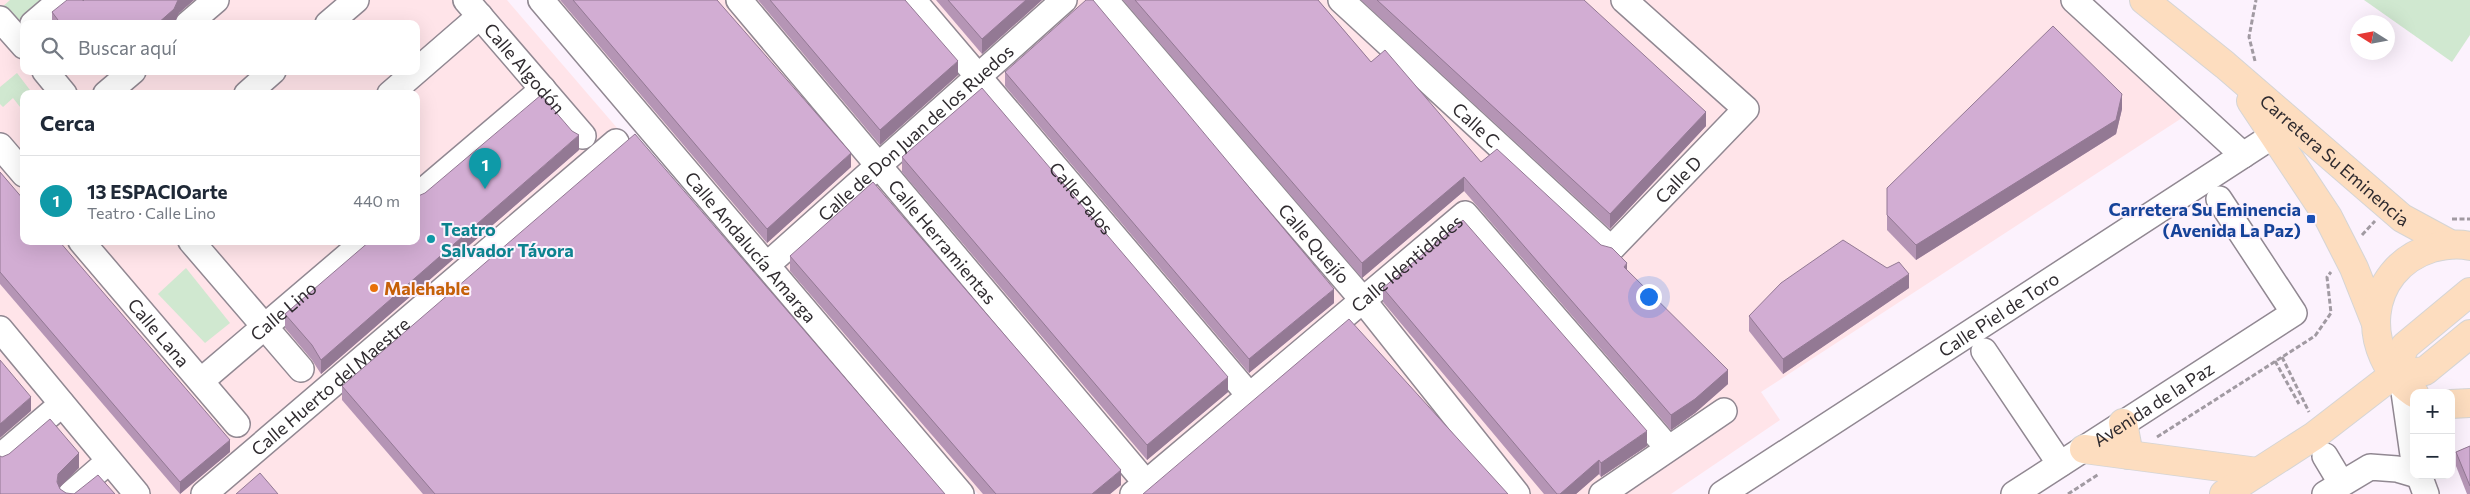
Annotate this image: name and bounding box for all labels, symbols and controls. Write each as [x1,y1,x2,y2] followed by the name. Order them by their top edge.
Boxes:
[2350,15,2395,60] north arrow
[480,18,570,118] street label: Calle Algodón
[20,20,420,75] search box
[38,34,66,62] icon: search
[78,36,177,59] text: Buscar aquí
[813,40,1018,225] street label: Calle de Don Juan de los Ruedos
[2256,89,2413,231] street label: Carretera Su Eminencia
[1448,98,1504,152] street label: Calle C
[40,110,95,135] text: Cerca
[469,148,501,189] pin: 1
[1650,151,1706,208] street label: Calle D
[1045,157,1118,239] street label: Calle Palos
[681,167,821,327] street label: Calle Andalucía Amarga
[884,175,1001,308] street label: Calle Herramientas
[87,180,228,203] text: 13 ESPACIOarte
[52,191,60,210] text: 1
[353,191,400,210] text: 440 m
[2109,198,2301,241] place label: Carretera Su Eminencia (Avenida La Paz)
[1274,199,1355,288] street label: Calle Quejío
[87,203,216,222] text: Teatro · Calle Lino
[1346,210,1467,316] street label: Calle Identidades
[2305,213,2317,225] marker: Carretera Su Eminencia (Avenida La Paz)
[441,218,574,261] place label: Teatro Salvador Távora
[425,233,437,245] marker: Teatro Salvador Távora
[1934,267,2063,361] street label: Calle Piel de Toro
[246,277,321,345] street label: Calle Lino
[384,277,470,299] place label: Malehable
[368,282,380,294] marker: Malehable
[1636,284,1662,310] your location
[123,293,194,371] street label: Calle Lana
[246,312,414,460] street label: Calle Huerto del Maestre
[2089,357,2218,451] street label: Avenida de la Paz
[2410,389,2455,479] map controls
[2410,389,2455,434] button: +
[2410,434,2455,479] button: −

